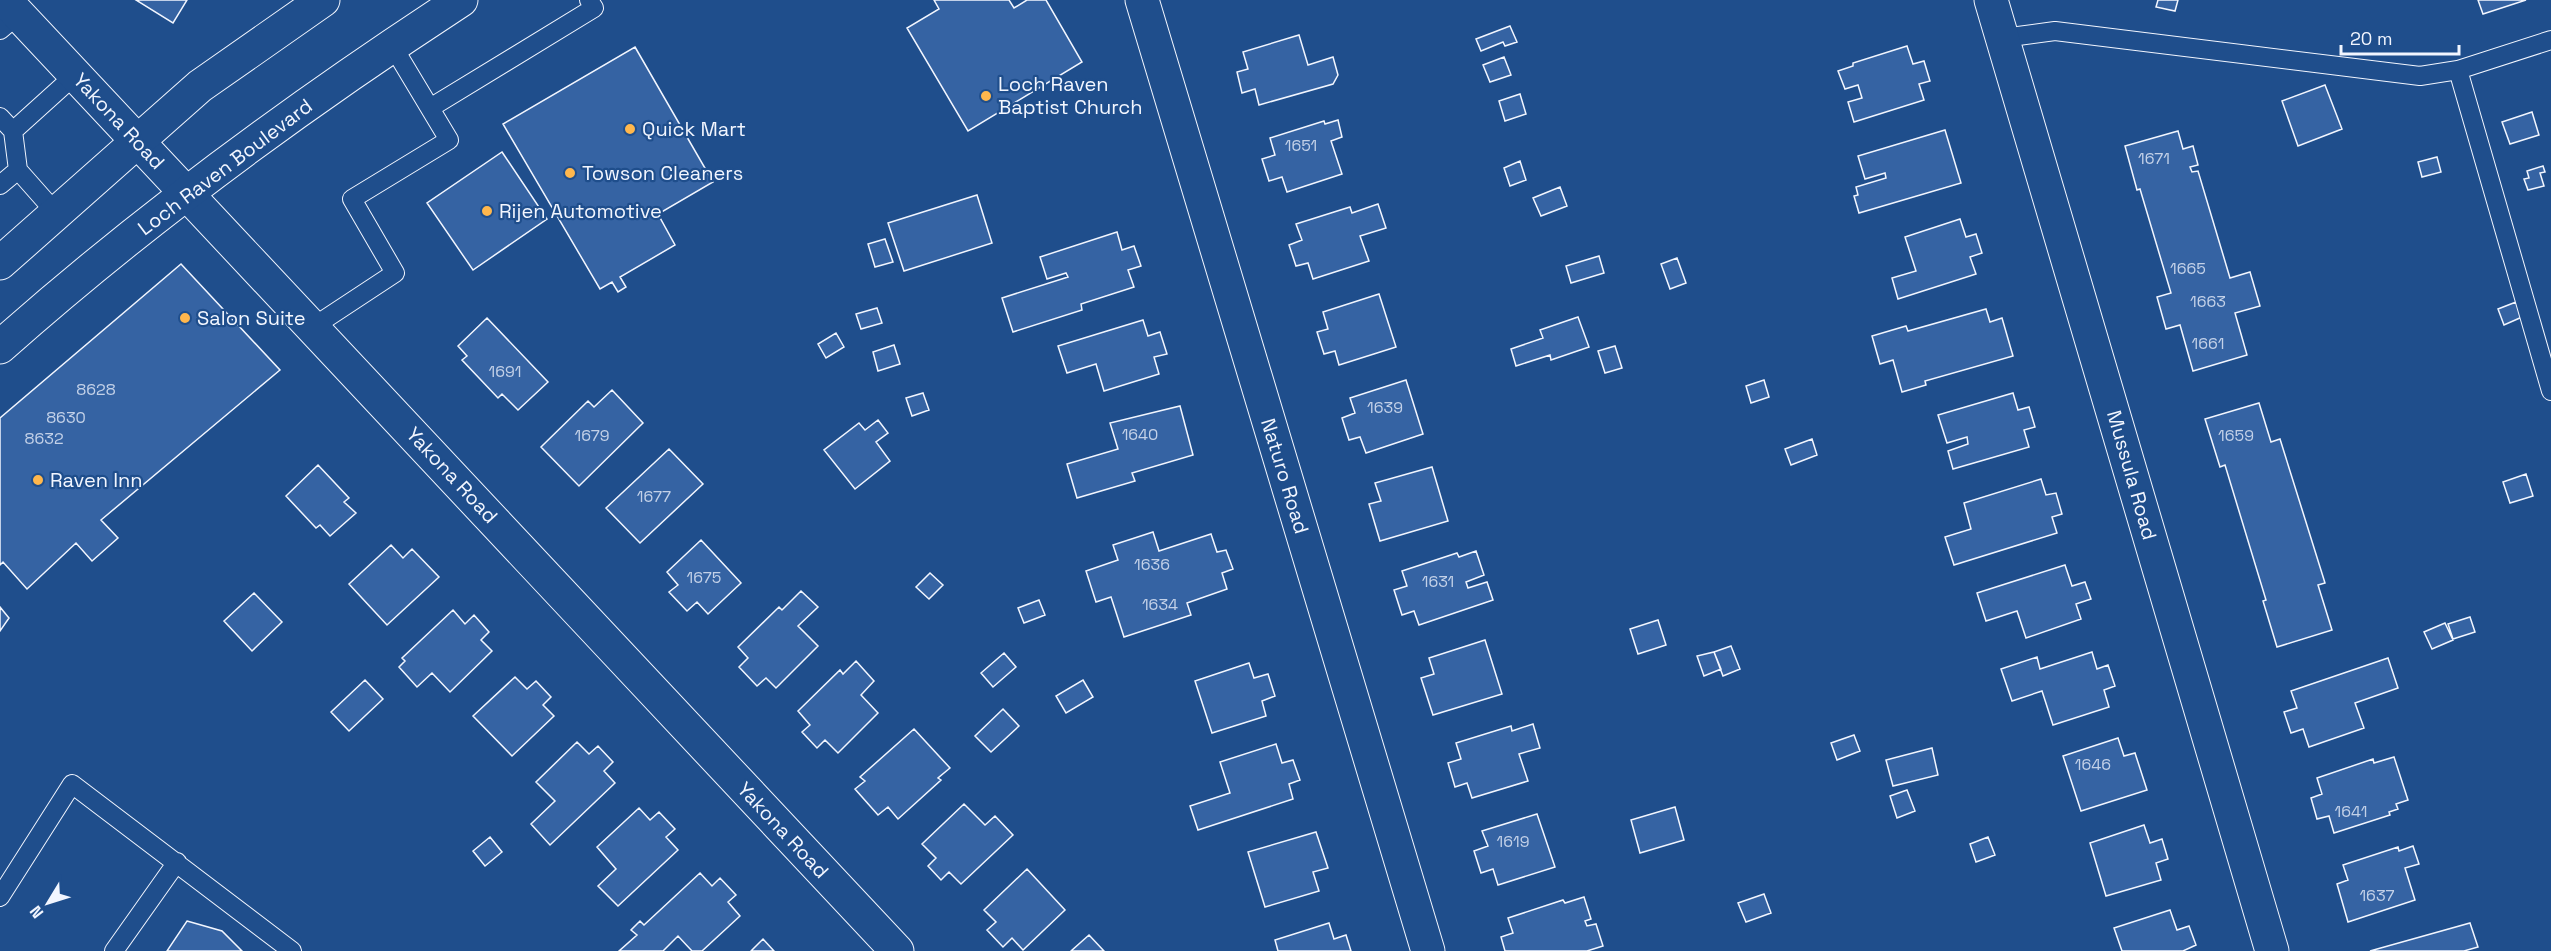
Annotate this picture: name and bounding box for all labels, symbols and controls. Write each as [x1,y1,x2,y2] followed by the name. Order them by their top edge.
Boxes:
[2341,18,2460,56] scale bar
[2350,27,2393,50] text: 20 m
[68,67,170,175] street label: Yakona Road
[998,71,1143,120] place label: Loch Raven Baptist Church
[979,89,993,103] marker: Loch Raven Baptist Church
[133,93,317,241] street label: Loch Raven Boulevard
[642,116,746,142] place label: Quick Mart
[623,122,637,136] marker: Quick Mart
[1285,135,1317,156] house number: 1651
[2138,148,2170,169] house number: 1671
[582,160,743,186] place label: Towson Cleaners
[563,166,577,180] marker: Towson Cleaners
[499,198,662,224] place label: Rijen Automotive
[480,204,494,218] marker: Rijen Automotive
[2170,258,2206,279] house number: 1665
[2190,291,2226,312] house number: 1663
[197,305,306,331] place label: Salon Suite
[178,311,192,325] marker: Salon Suite
[2192,333,2224,354] house number: 1661
[489,361,521,382] house number: 1691
[76,379,116,400] house number: 8628
[1367,397,1403,418] house number: 1639
[46,407,86,428] house number: 8630
[2101,407,2163,543] street label: Mussula Road
[1255,415,1315,537] street label: Naturo Road
[401,421,503,529] street label: Yakona Road
[1122,424,1158,445] house number: 1640
[574,425,610,446] house number: 1679
[2218,425,2254,446] house number: 1659
[24,428,64,449] house number: 8632
[50,467,143,493] place label: Raven Inn
[31,473,45,487] marker: Raven Inn
[637,486,671,507] house number: 1677
[1134,554,1170,575] house number: 1636
[687,567,721,588] house number: 1675
[1422,571,1454,592] house number: 1631
[1142,594,1178,615] house number: 1634
[2075,754,2111,775] house number: 1646
[732,776,834,884] street label: Yakona Road
[2335,801,2367,822] house number: 1641
[1497,831,1529,852] house number: 1619
[18,873,78,933] north arrow
[2359,885,2395,906] house number: 1637
[25,901,48,923] text: N

